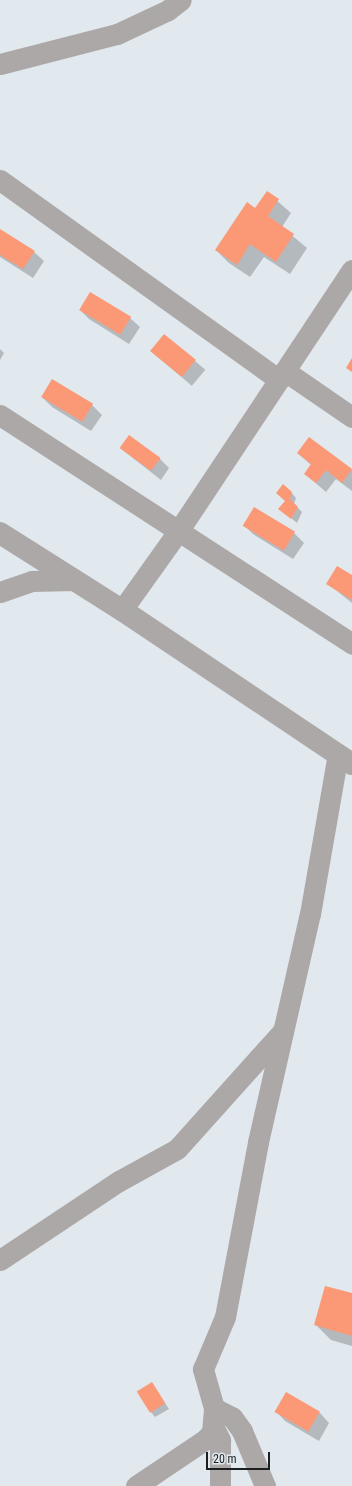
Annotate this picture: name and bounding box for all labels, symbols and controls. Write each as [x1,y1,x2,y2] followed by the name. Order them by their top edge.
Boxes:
[208,1444,272,1470] scale bar
[213,1452,237,1466] text: 20 m

